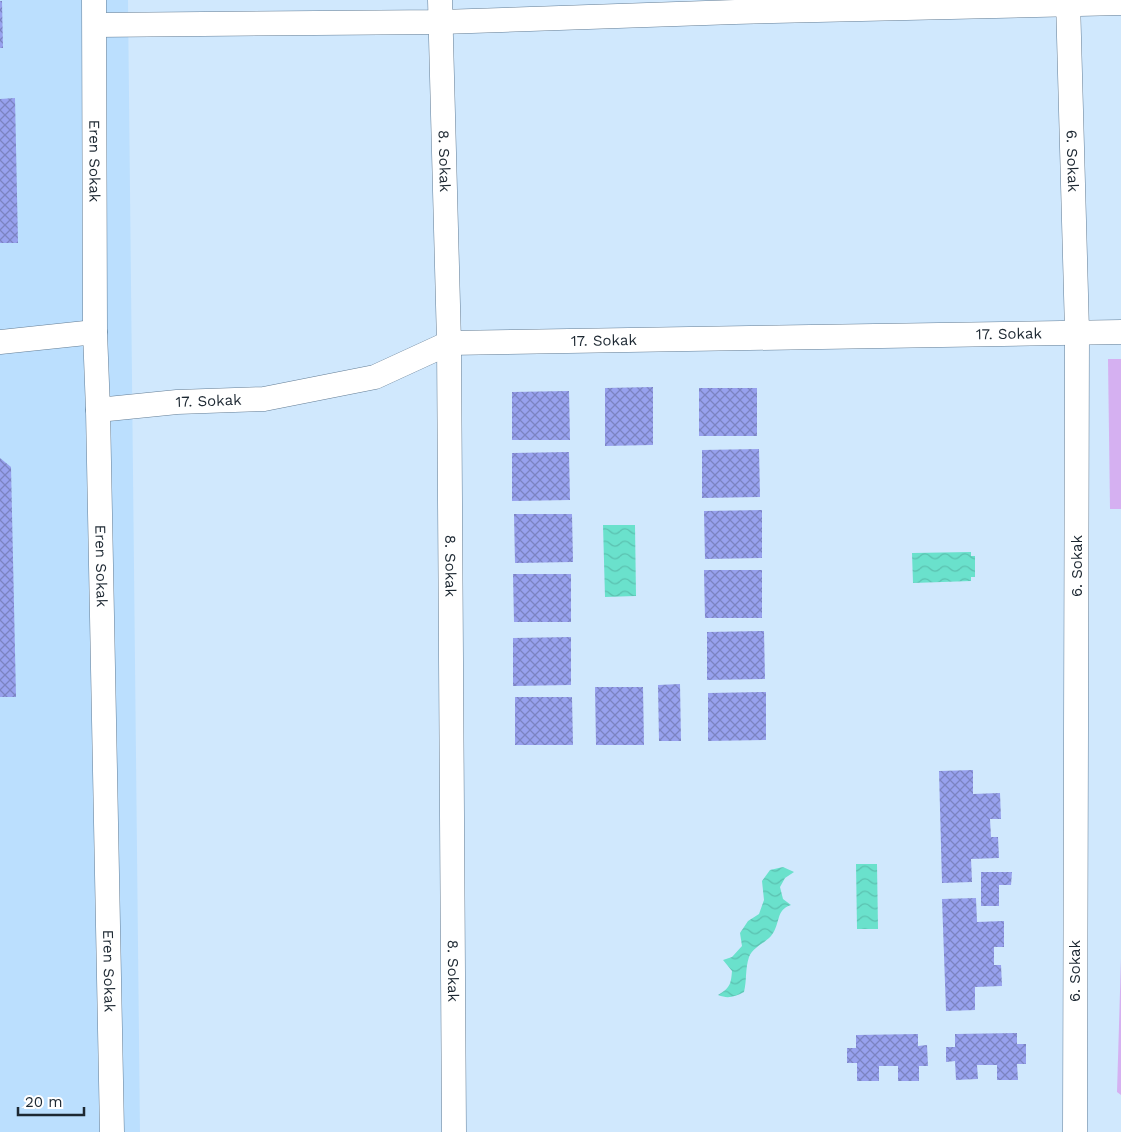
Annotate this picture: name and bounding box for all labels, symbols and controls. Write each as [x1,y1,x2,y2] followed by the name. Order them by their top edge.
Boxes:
[85,120,104,203] street label: Eren Sokak
[434,130,454,193] street label: 8. Sokak
[1063,130,1082,193] street label: 6. Sokak
[976,324,1042,343] street label: 17. Sokak
[571,331,638,350] street label: 17. Sokak
[175,391,242,411] street label: 17. Sokak
[91,524,111,608] street label: Eren Sokak
[1068,534,1086,597] street label: 6. Sokak
[441,535,460,598] street label: 8. Sokak
[99,929,119,1013] street label: Eren Sokak
[1066,939,1084,1002] street label: 6. Sokak
[444,940,462,1003] street label: 8. Sokak
[18,1084,84,1116] scale bar
[25,1093,63,1111] text: 20 m

